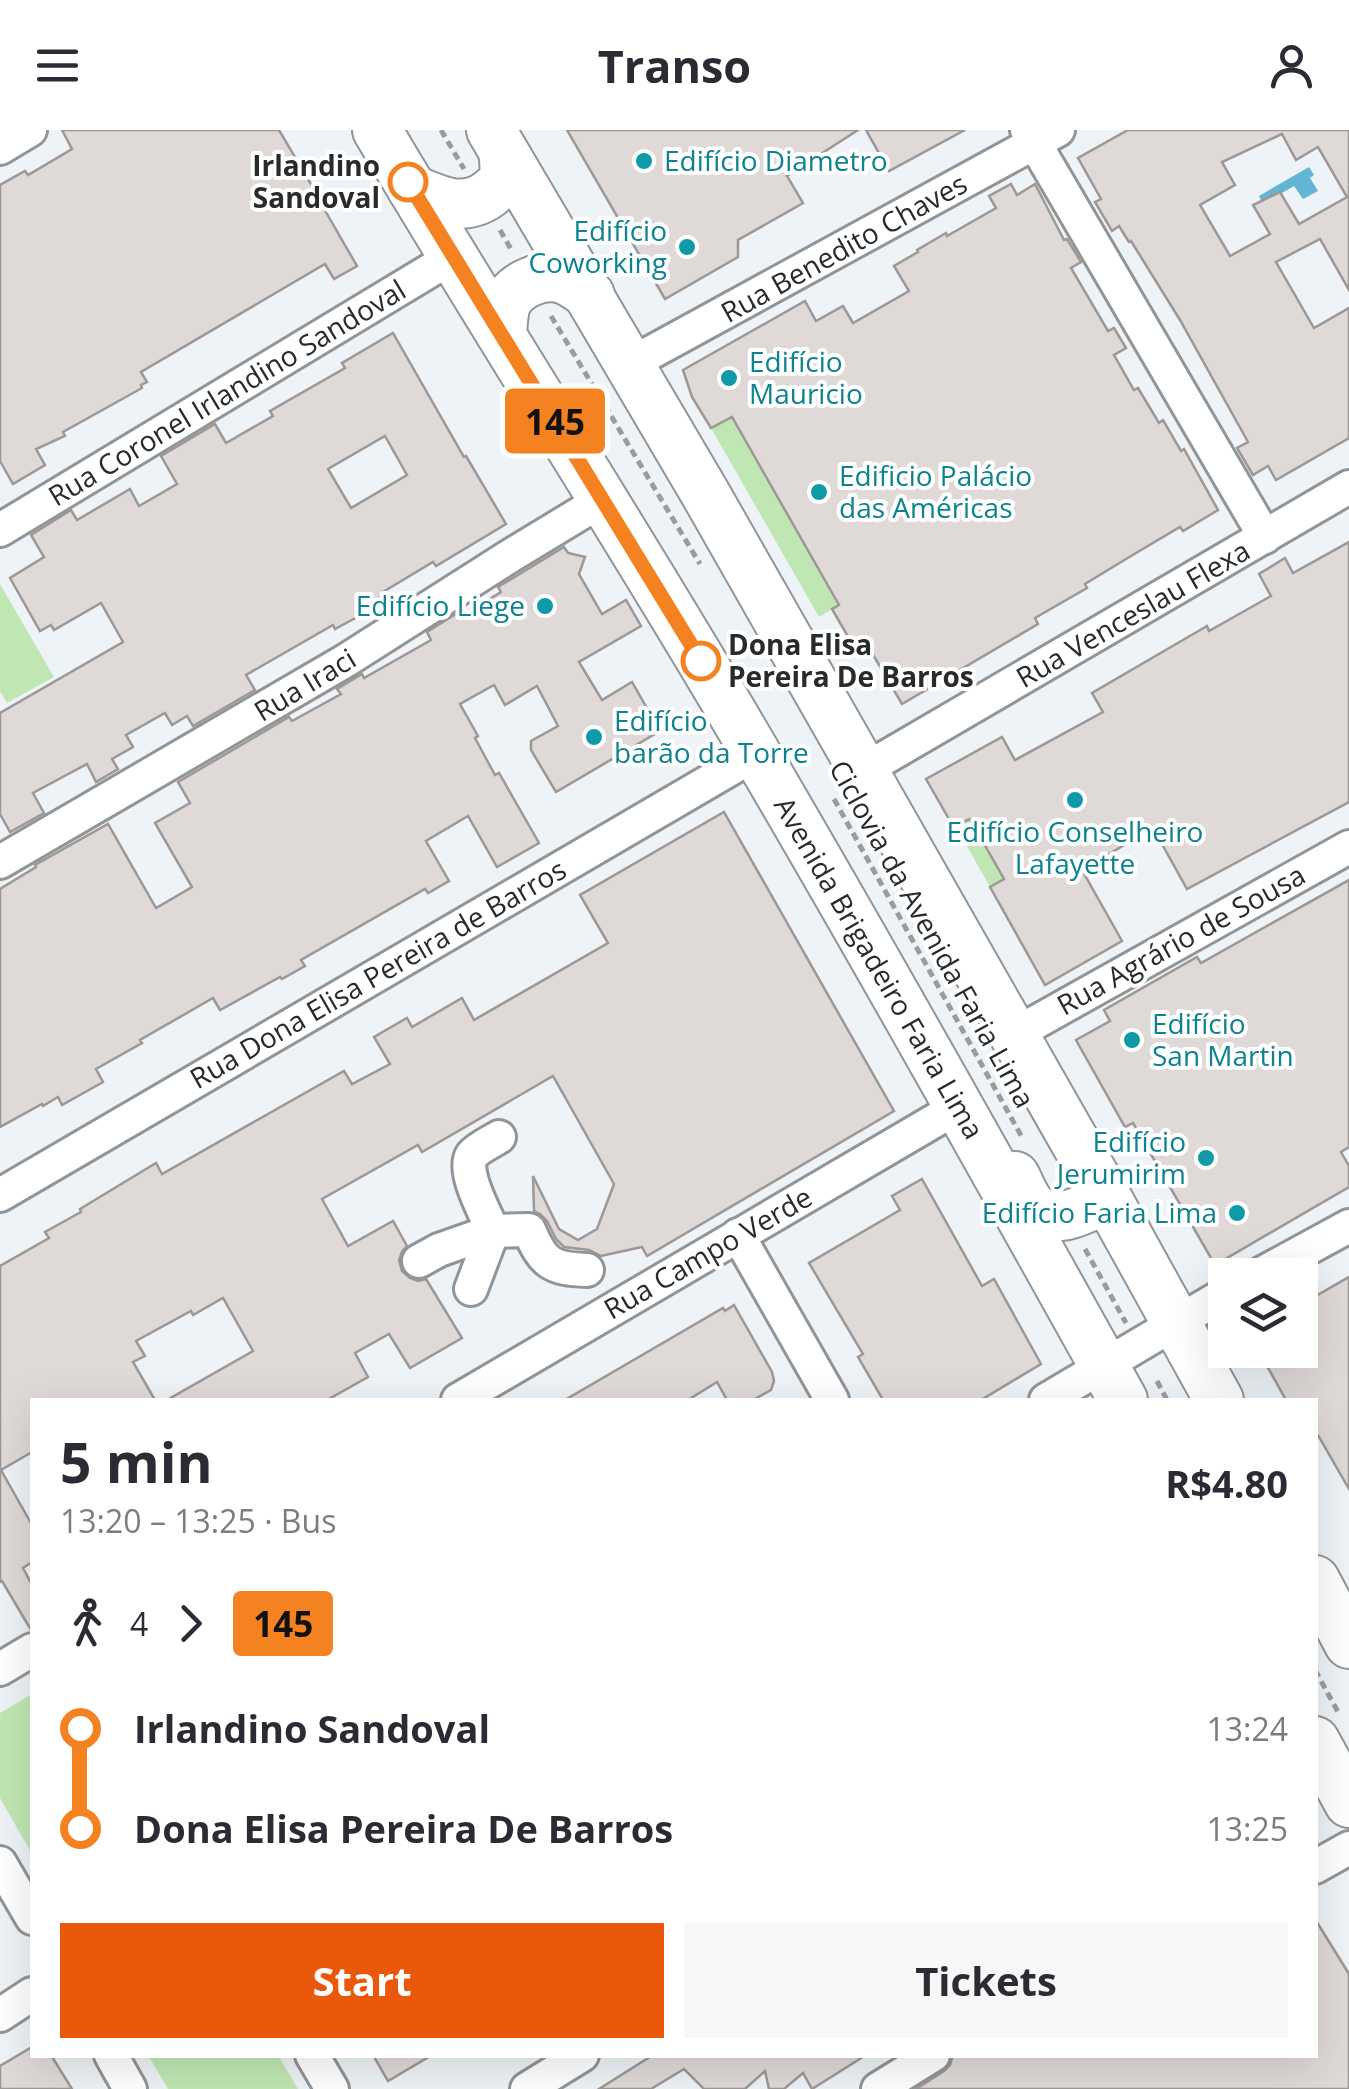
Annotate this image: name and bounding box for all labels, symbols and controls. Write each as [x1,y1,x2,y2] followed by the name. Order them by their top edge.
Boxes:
[598,35,751,96] text: Transo
[30,38,85,93] icon: menu
[1264,38,1319,93] icon: person
[664,141,888,179] place label: Edifício Diametro
[252,146,380,216] place label: Irlandino Sandoval
[633,150,655,172] marker: Edifício Diametro
[389,163,427,201] marker: Irlandino Sandoval
[714,164,973,331] street label: Rua Benedito Chaves
[528,211,667,281] place label: Edifício Coworking
[676,236,698,258] marker: Edifício Coworking
[41,270,412,514] street label: Rua Coronel Irlandino Sandoval
[749,342,863,412] place label: Edifício Mauricio
[718,367,740,389] marker: Edifício Mauricio
[498,388,612,454] line badge: 145
[525,398,585,445] text: 145
[839,456,1032,526] place label: Edificio Palácio das Américas
[808,481,830,503] marker: Edificio Palácio das Américas
[1009,531,1256,696] street label: Rua Venceslau Flexa
[356,586,525,624] place label: Edifício Liege
[534,595,556,617] marker: Edifício Liege
[728,625,974,695] place label: Dona Elisa Pereira De Barros
[246,639,363,729] street label: Rua Iraci
[682,642,720,680] marker: Dona Elisa Pereira De Barros
[614,701,809,771] place label: Edifício barão da Torre
[583,726,605,748] marker: Edifício barão da Torre
[821,753,1045,1114] street label: Ciclovia da Avenida Faria Lima
[1064,789,1086,811] marker: Edifício Conselheiro Lafayette
[766,790,994,1145] street label: Avenida Brigadeiro Faria Lima
[947,812,1203,882] place label: Edifício Conselheiro Lafayette
[183,850,572,1097] street label: Rua Dona Elisa Pereira de Barros
[1050,855,1311,1023] street label: Rua Agrário de Sousa
[1152,1004,1294,1074] place label: Edifício San Martin
[1121,1029,1143,1051] marker: Edifício San Martin
[1054,1122,1186,1192] place label: Edifício Jerumirim
[1195,1147,1217,1169] marker: Edifício Jerumirim
[597,1177,818,1327] street label: Rua Campo Verde
[982,1193,1217,1231] place label: Edifício Faria Lima
[1226,1202,1248,1224] marker: Edifício Faria Lima
[1208,1258,1318,1368] map controls
[1208,1258,1318,1368] button: layers
[60,1424,213,1499] text: 5 min
[1165,1457,1288,1509] text: R$4.80
[60,1499,336,1542] text: 13:20 – 13:25 · Bus
[60,1596,115,1651] icon: walk
[163,1596,218,1651] icon: forward
[253,1600,313,1647] text: 145
[130,1602,148,1645] text: 4
[134,1702,490,1754] text: Irlandino Sandoval
[1206,1707,1288,1750] text: 13:24
[134,1802,673,1854] text: Dona Elisa Pereira De Barros
[1206,1807,1288,1850] text: 13:25
[60,1923,664,2038] button: Start
[684,1923,1288,2038] button: Tickets

